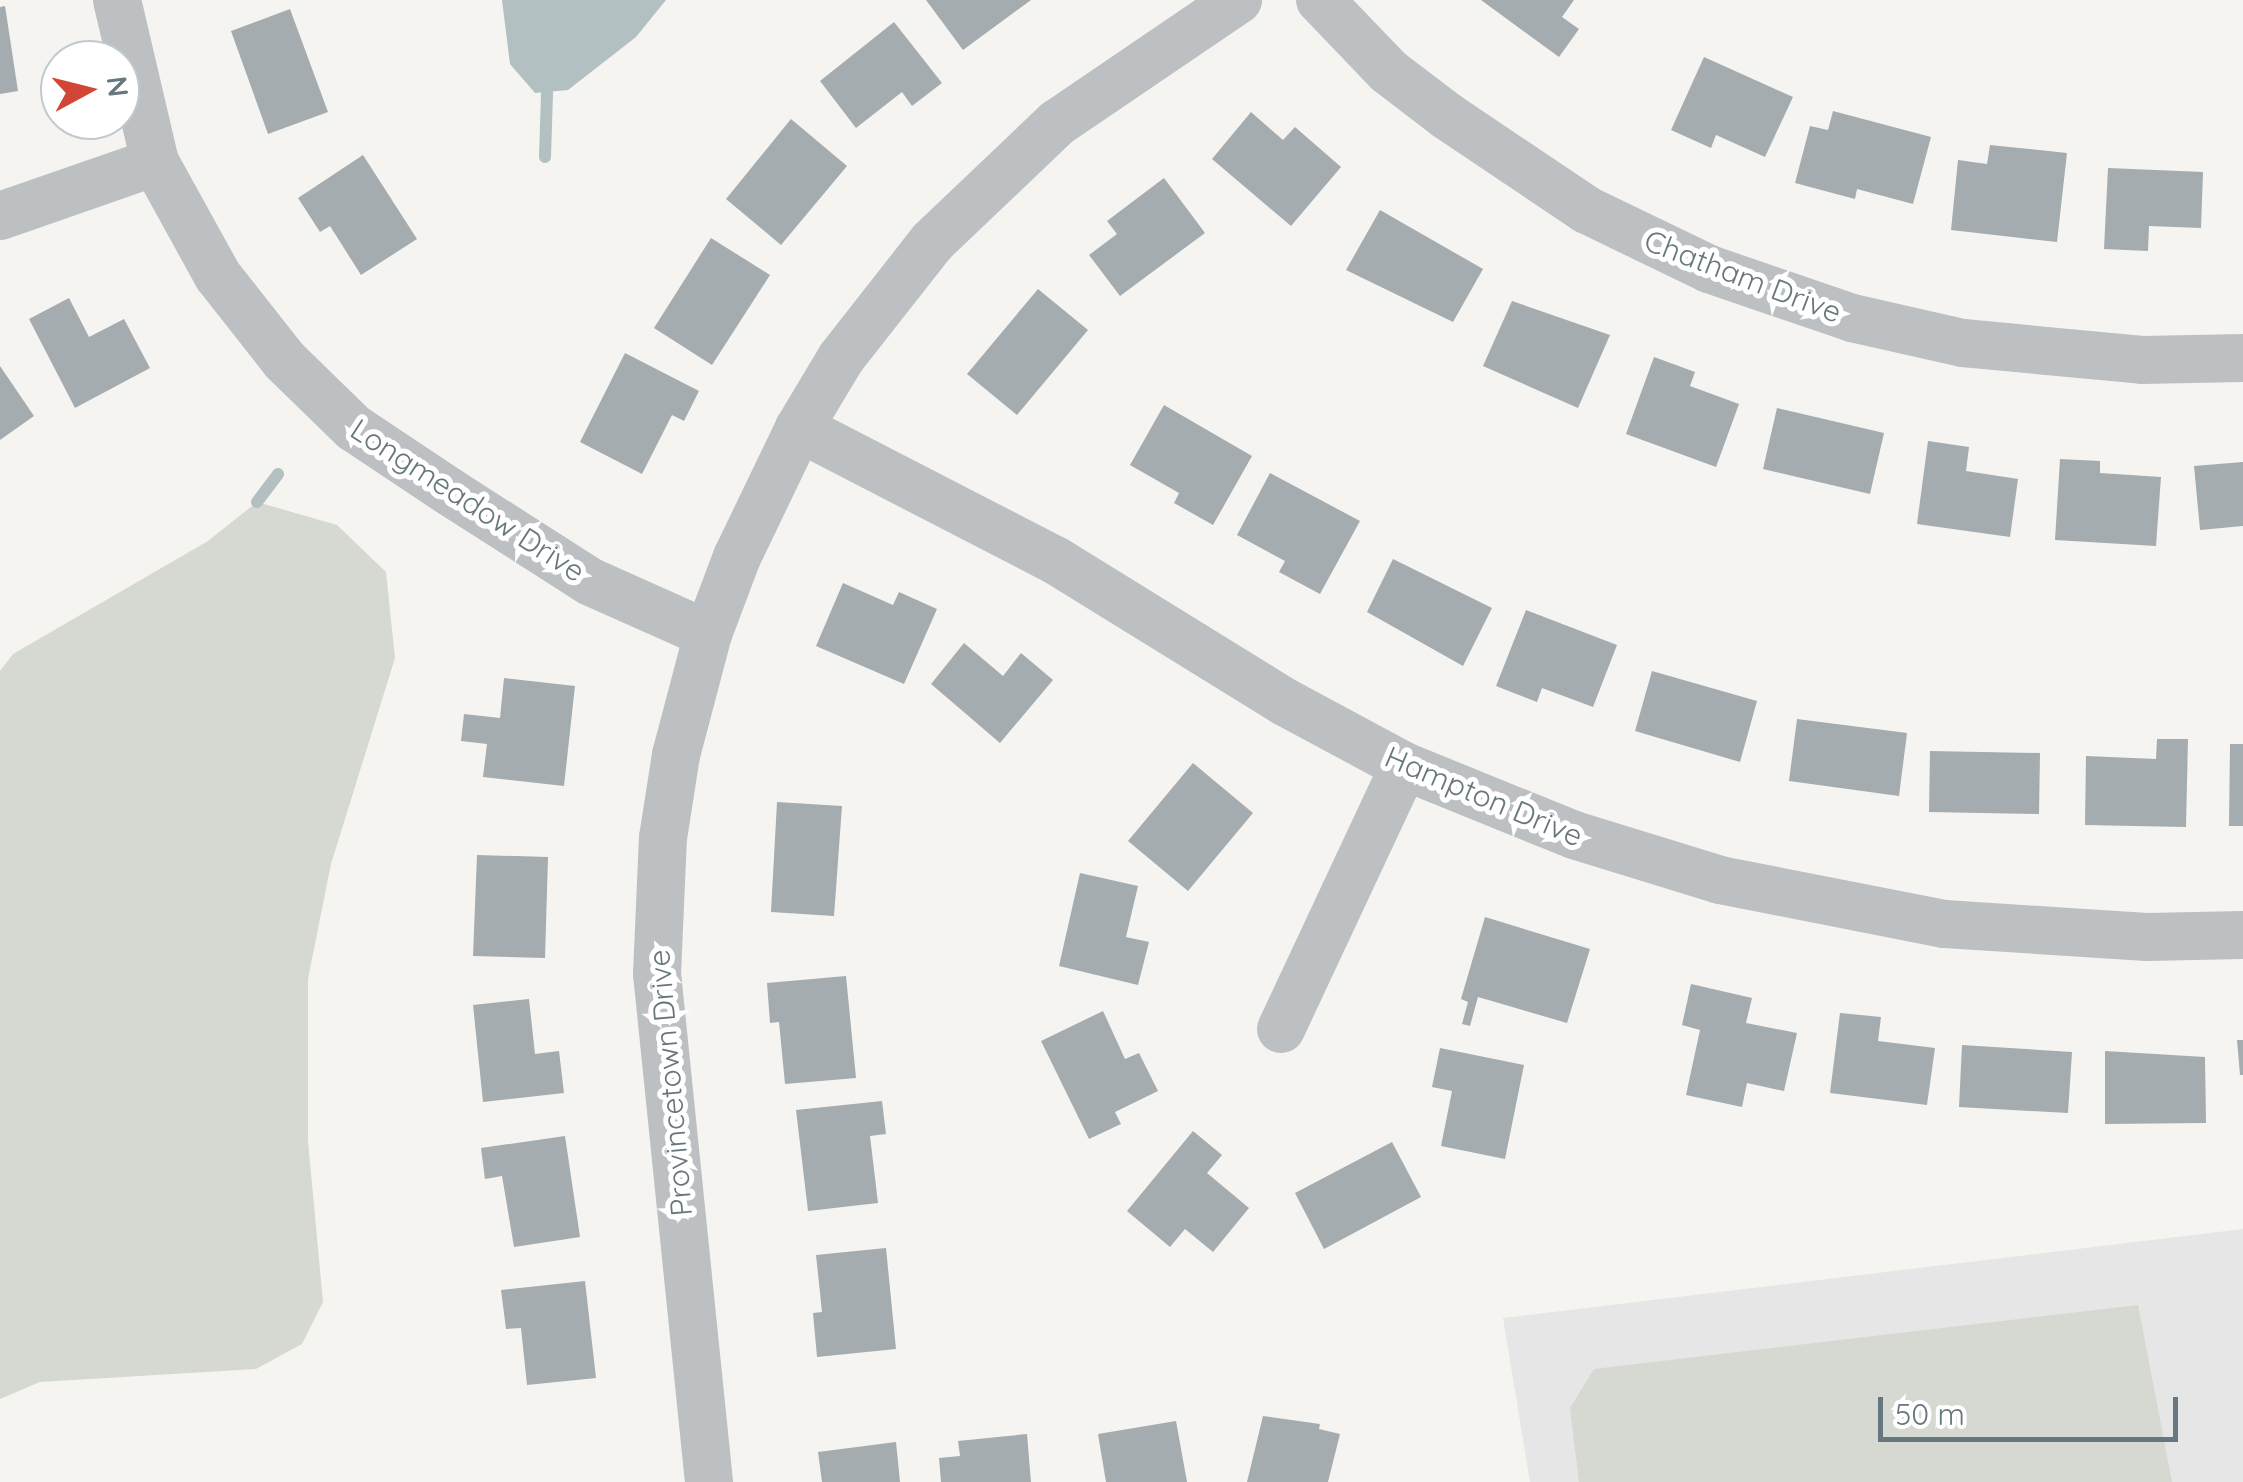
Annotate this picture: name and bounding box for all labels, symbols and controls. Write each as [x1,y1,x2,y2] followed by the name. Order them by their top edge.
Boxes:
[40,40,140,140] north arrow
[100,74,137,99] text: N
[1639,222,1847,330] street label: Chatham Drive
[344,411,592,589] street label: Longmeadow Drive
[1380,738,1588,854] street label: Hampton Drive
[640,948,700,1218] street label: Provincetown Drive
[1883,1377,2183,1439] scale bar
[1895,1395,1965,1433] text: 50 m

